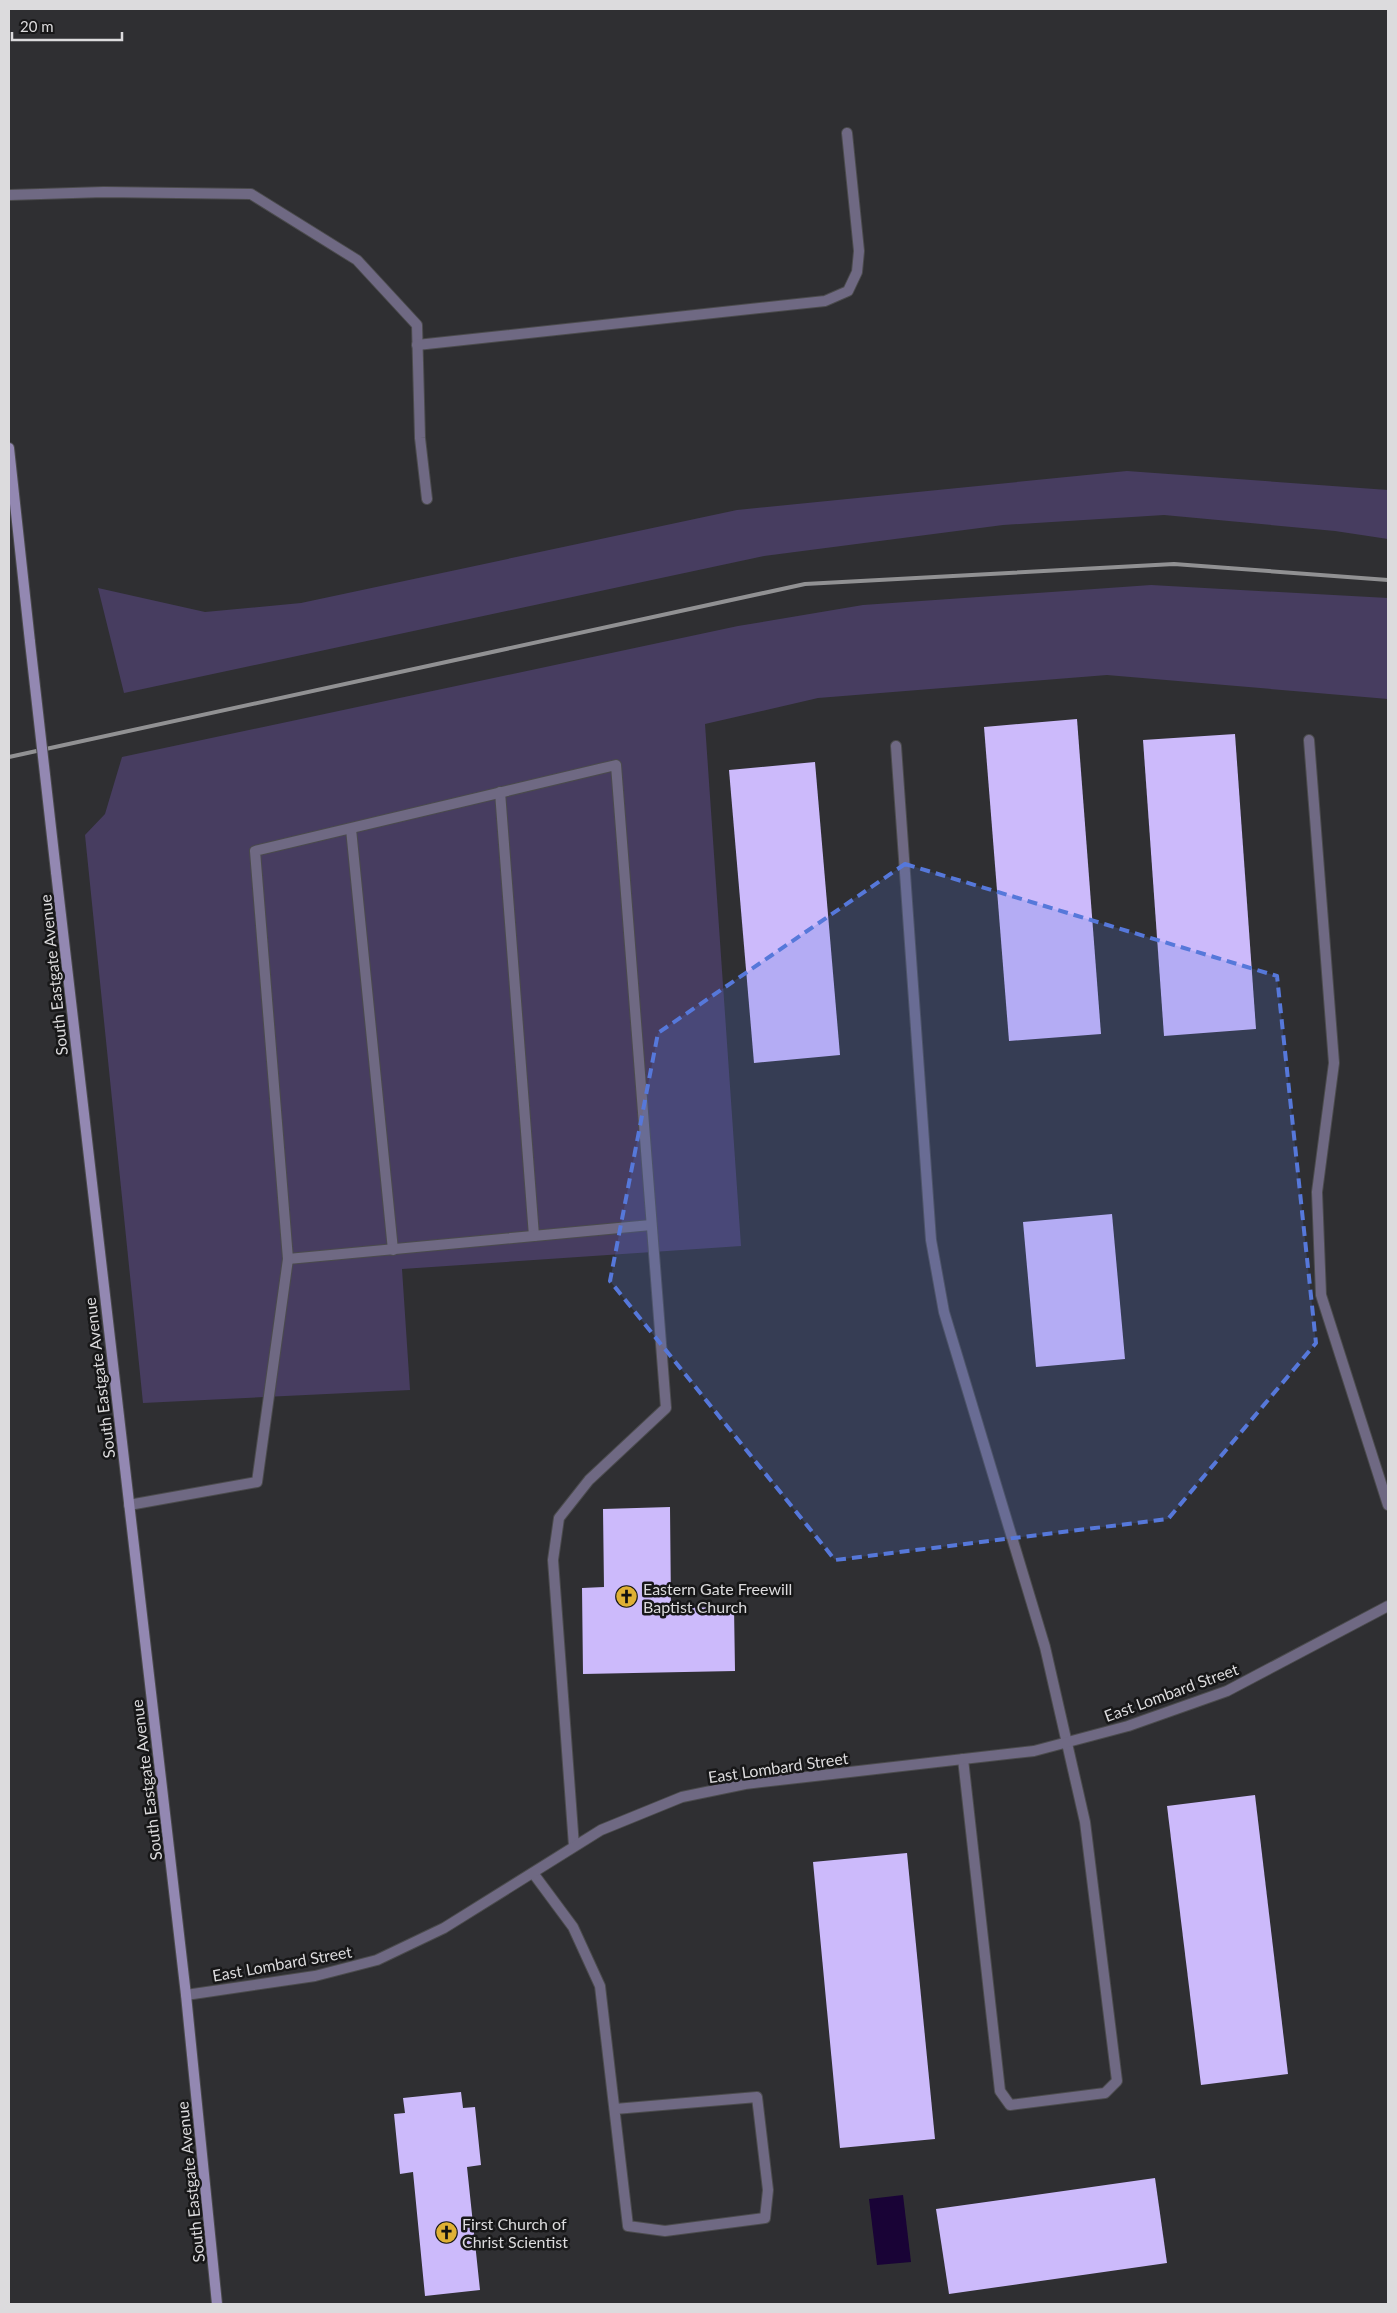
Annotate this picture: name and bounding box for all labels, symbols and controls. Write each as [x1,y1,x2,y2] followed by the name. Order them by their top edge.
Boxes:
[12,10,122,42] scale bar
[20,17,54,35] text: 20 m
[35,893,71,1057] street label: South Eastgate Avenue
[80,1296,118,1460] street label: South Eastgate Avenue
[643,1579,792,1616] place label: Eastern Gate Freewill Baptist Church
[615,1585,639,1609] church icon: Eastern Gate Freewill Baptist Church
[1101,1659,1241,1725] street label: East Lombard Street
[127,1698,165,1862] street label: South Eastgate Avenue
[707,1748,850,1786] street label: East Lombard Street
[211,1941,353,1985] street label: East Lombard Street
[172,2100,208,2264] street label: South Eastgate Avenue
[462,2214,568,2251] place label: First Church of Christ Scientist
[434,2220,458,2244] church icon: First Church of Christ Scientist

